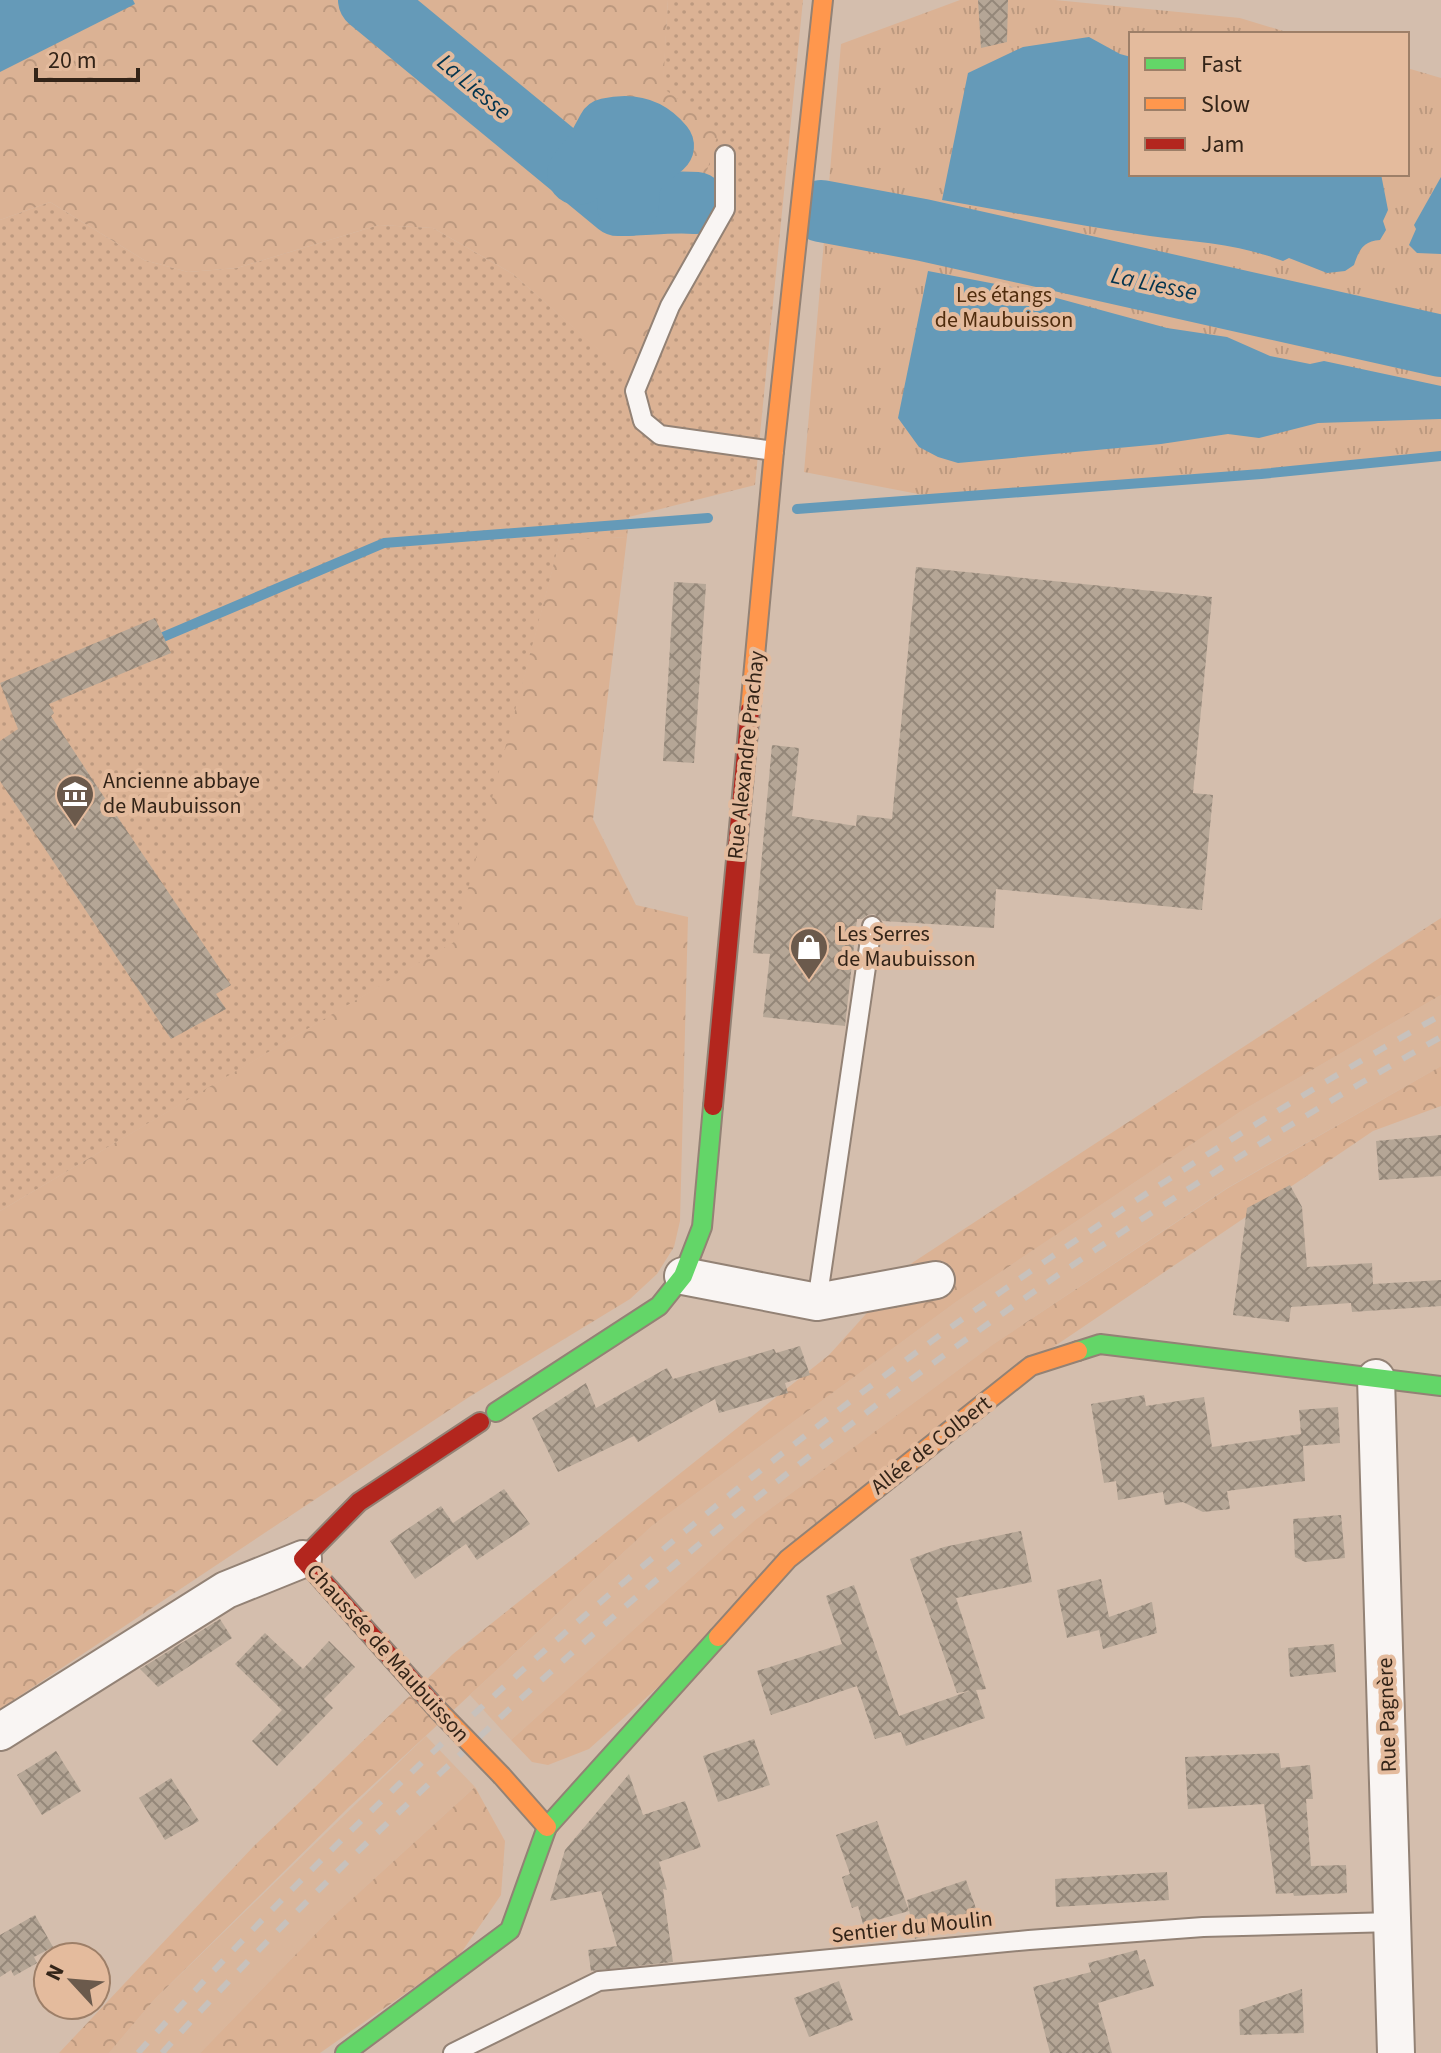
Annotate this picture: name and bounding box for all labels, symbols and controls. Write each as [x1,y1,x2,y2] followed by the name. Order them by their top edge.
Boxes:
[36,32,138,82] scale bar
[1129,32,1409,176] legend
[48,43,97,78] text: 20 m
[429,45,519,129] water label: La Liesse
[1201,47,1242,82] text: Fast
[1201,87,1250,122] text: Slow
[1201,127,1245,162] text: Jam
[1108,258,1200,310] water label: La Liesse
[935,279,1073,336] park label: Les étangs de Maubuisson
[719,648,773,861] street label: Rue Alexandre Prachay
[103,765,260,822] place label: Ancienne abbaye de Maubuisson
[54,773,96,828] museum icon: Ancienne abbaye de Maubuisson
[837,918,976,975] place label: Les Serres de Maubuisson
[788,926,830,981] shop icon: Les Serres de Maubuisson
[864,1387,998,1502] street label: Allée de Colbert
[299,1557,477,1749] street label: Chaussée de Maubuisson
[1369,1657,1405,1773] street label: Rue Pagnère
[830,1903,994,1951] street label: Sentier du Moulin
[32,1941,112,2021] north arrow
[37,1959,73,1986] text: N

